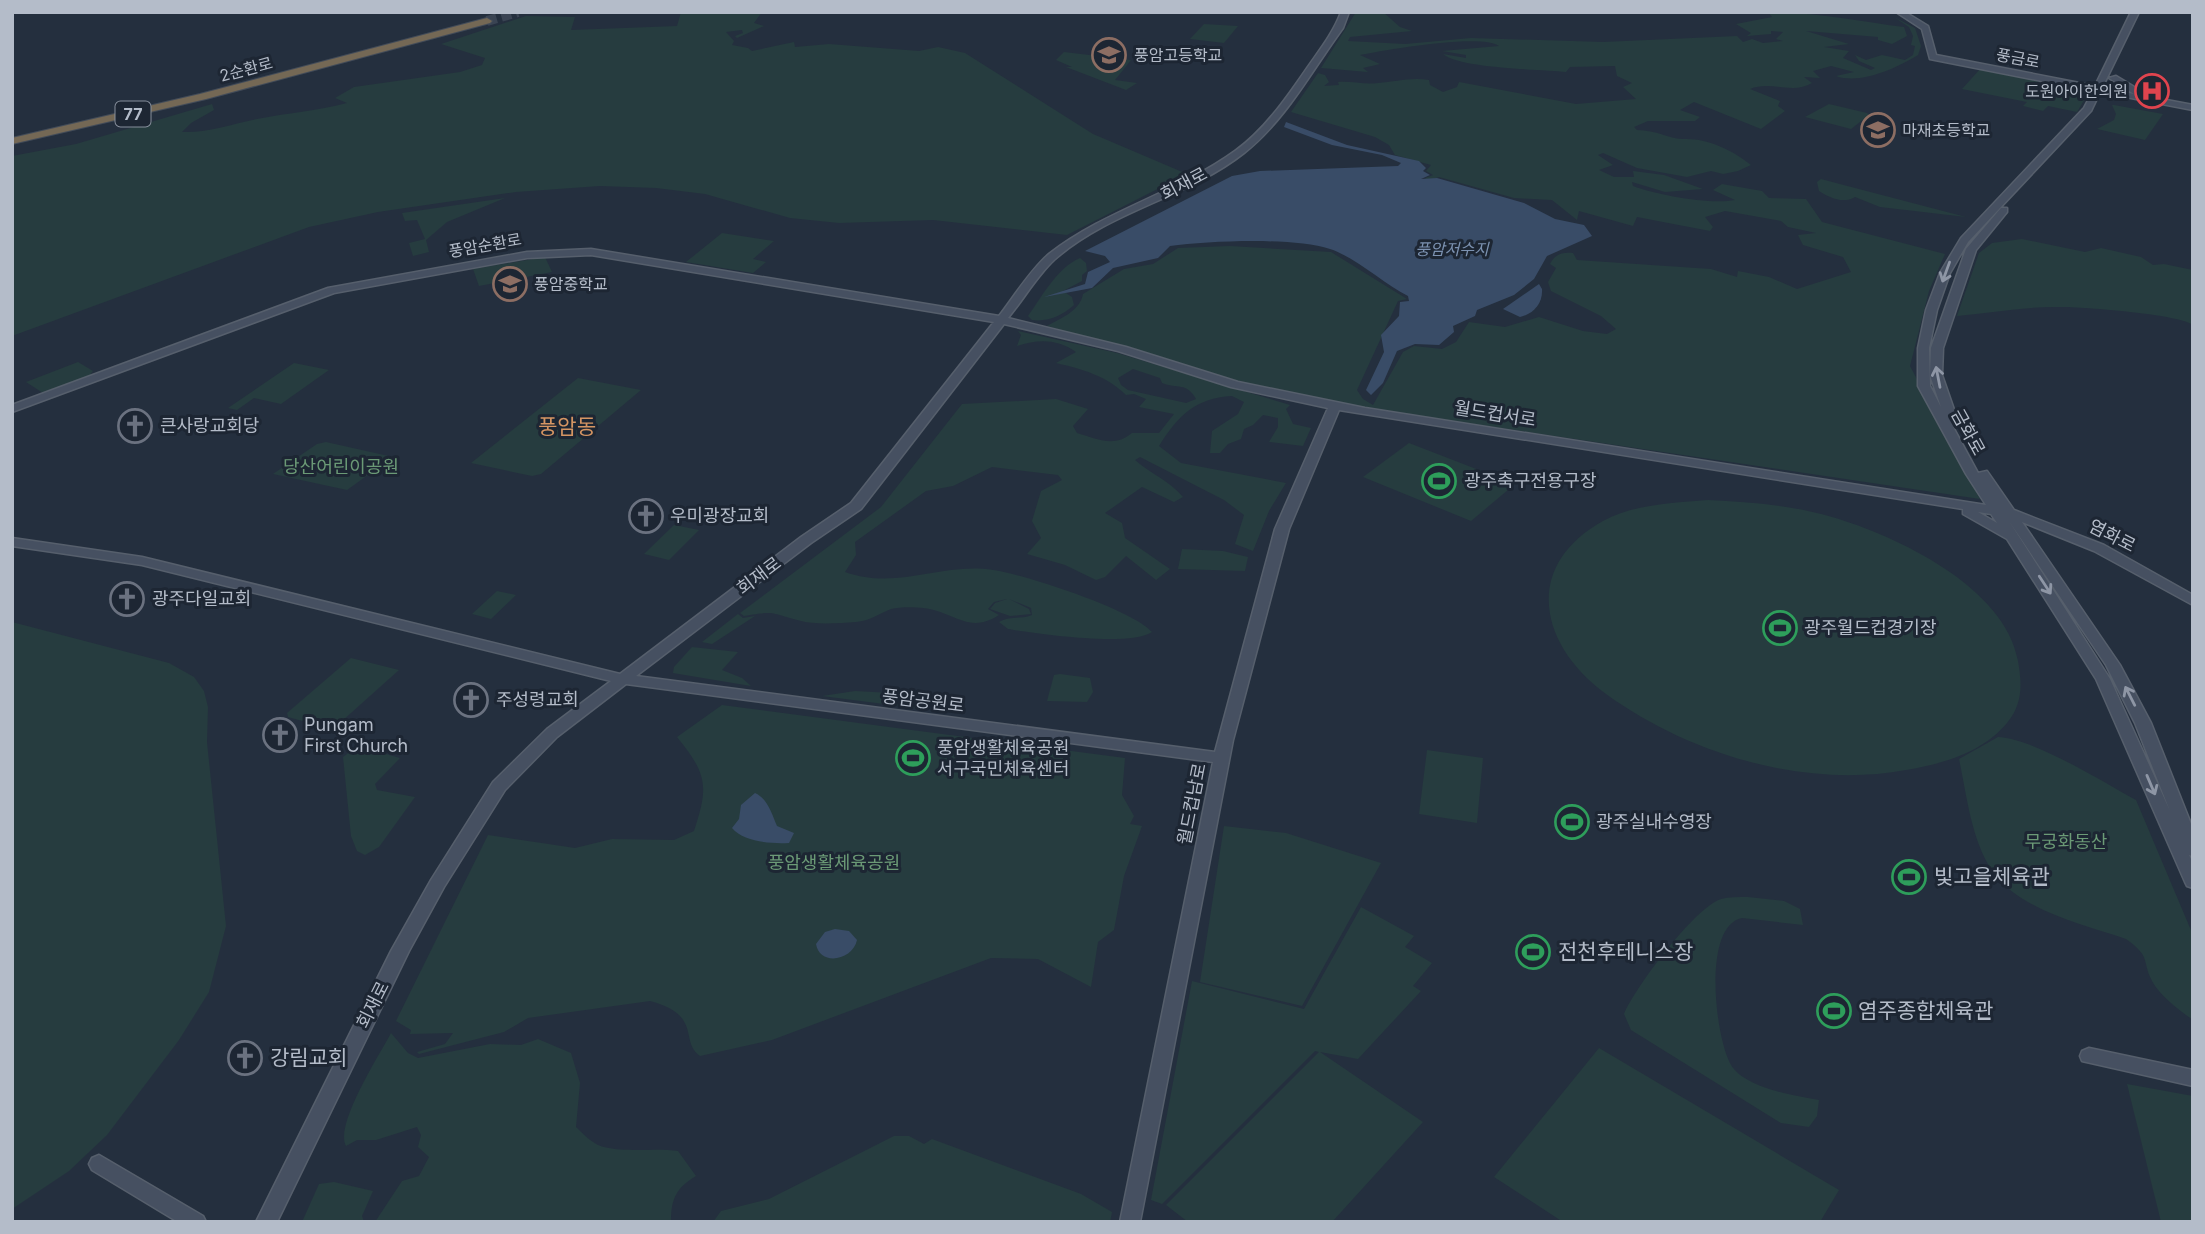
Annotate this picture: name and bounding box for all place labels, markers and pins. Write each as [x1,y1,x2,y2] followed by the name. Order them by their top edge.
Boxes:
[1090,36,1128,74] school or university icon: 풍암고등학교
[1134,45,1222,65] place label: 풍암고등학교
[2133,72,2171,110] hospital icon: 도원아이한의원
[2025,81,2128,101] place label: 도원아이한의원
[1859,111,1897,149] school or university icon: 마재초등학교
[1902,120,1990,140] place label: 마재초등학교
[491,265,529,303] school or university icon: 풍암중학교
[534,274,608,294] place label: 풍암중학교
[116,407,154,445] church icon: 큰사랑교회당
[160,415,259,436] place label: 큰사랑교회당
[1420,462,1458,500] sports icon: 광주축구전용구장
[1464,470,1596,491] place label: 광주축구전용구장
[627,497,665,535] church icon: 우미광장교회
[670,505,769,526] place label: 우미광장교회
[108,580,146,618] church icon: 광주다일교회
[152,588,251,609] place label: 광주다일교회
[1761,609,1799,647] sports icon: 광주월드컵경기장
[1804,617,1936,638] place label: 광주월드컵경기장
[452,681,490,719] church icon: 주성령교회
[496,689,579,710] place label: 주성령교회
[304,714,408,756] place label: Pungam First Church
[261,716,299,754] church icon: Pungam First Church
[937,737,1069,779] place label: 풍암생활체육공원 서구국민체육센터
[894,739,932,777] sports icon: 풍암생활체육공원 서구국민체육센터
[1553,803,1591,841] sports icon: 광주실내수영장
[1596,811,1712,832] place label: 광주실내수영장
[1890,858,1928,896] sports icon: 빛고을체육관
[1934,864,2050,889] place label: 빛고을체육관
[1514,933,1552,971] sports icon: 전천후테니스장
[1558,939,1693,964] place label: 전천후테니스장
[1815,992,1853,1030] sports icon: 염주종합체육관
[1858,998,1993,1023] place label: 염주종합체육관
[226,1039,264,1077] church icon: 강림교회
[270,1045,347,1070] place label: 강림교회

